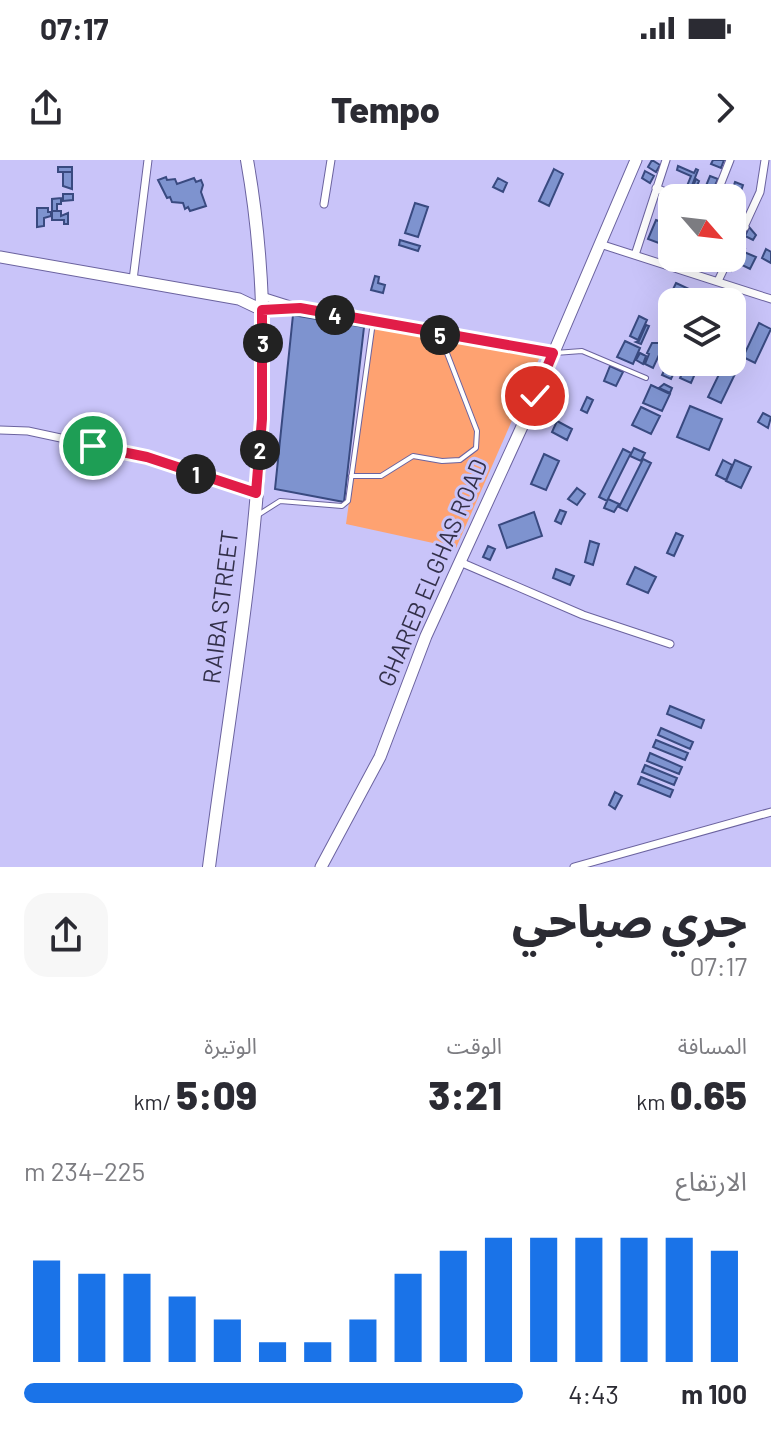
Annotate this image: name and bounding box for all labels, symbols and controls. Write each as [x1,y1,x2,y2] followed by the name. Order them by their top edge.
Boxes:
[40,10,108,46] text: 07:17
[24,86,68,130] icon: share
[703,86,747,130] icon: forward
[331,87,440,130] text: Tempo
[658,184,746,272] north arrow
[658,184,746,376] map controls
[658,288,746,376] button: layers
[315,295,355,335] pin: 4
[328,302,342,328] text: 4
[420,315,460,355] pin: 5
[434,322,446,348] text: 5
[243,323,283,363] pin: 3
[257,330,269,356] text: 3
[501,362,569,430] pin
[513,374,557,418] icon: check
[59,412,127,480] pin
[71,424,115,468] icon: arrive
[240,430,280,470] pin: 2
[254,437,266,463] text: 2
[176,454,216,494] pin: 1
[371,454,493,691] street label: GHAREB ELGHAS ROAD
[192,461,200,487] text: 1
[196,528,243,685] street label: RAIBA STREET
[24,893,108,977] button: share
[512,893,747,946] text: جري صباحي
[690,950,747,981] text: 07:17
[204,1032,257,1058] text: الوتيرة
[447,1032,502,1058] text: الوقت
[678,1032,747,1058] text: المسافة
[176,1070,257,1118] text: 5:09
[428,1070,502,1118] text: 3:21
[670,1070,747,1118] text: 0.65
[134,1088,176,1114] text: /km
[636,1088,670,1114] text: km
[24,1155,145,1186] text: 225–234 m
[676,1165,747,1196] text: الارتفاع
[568,1378,619,1409] text: 4:43
[681,1378,747,1409] text: 100 m

